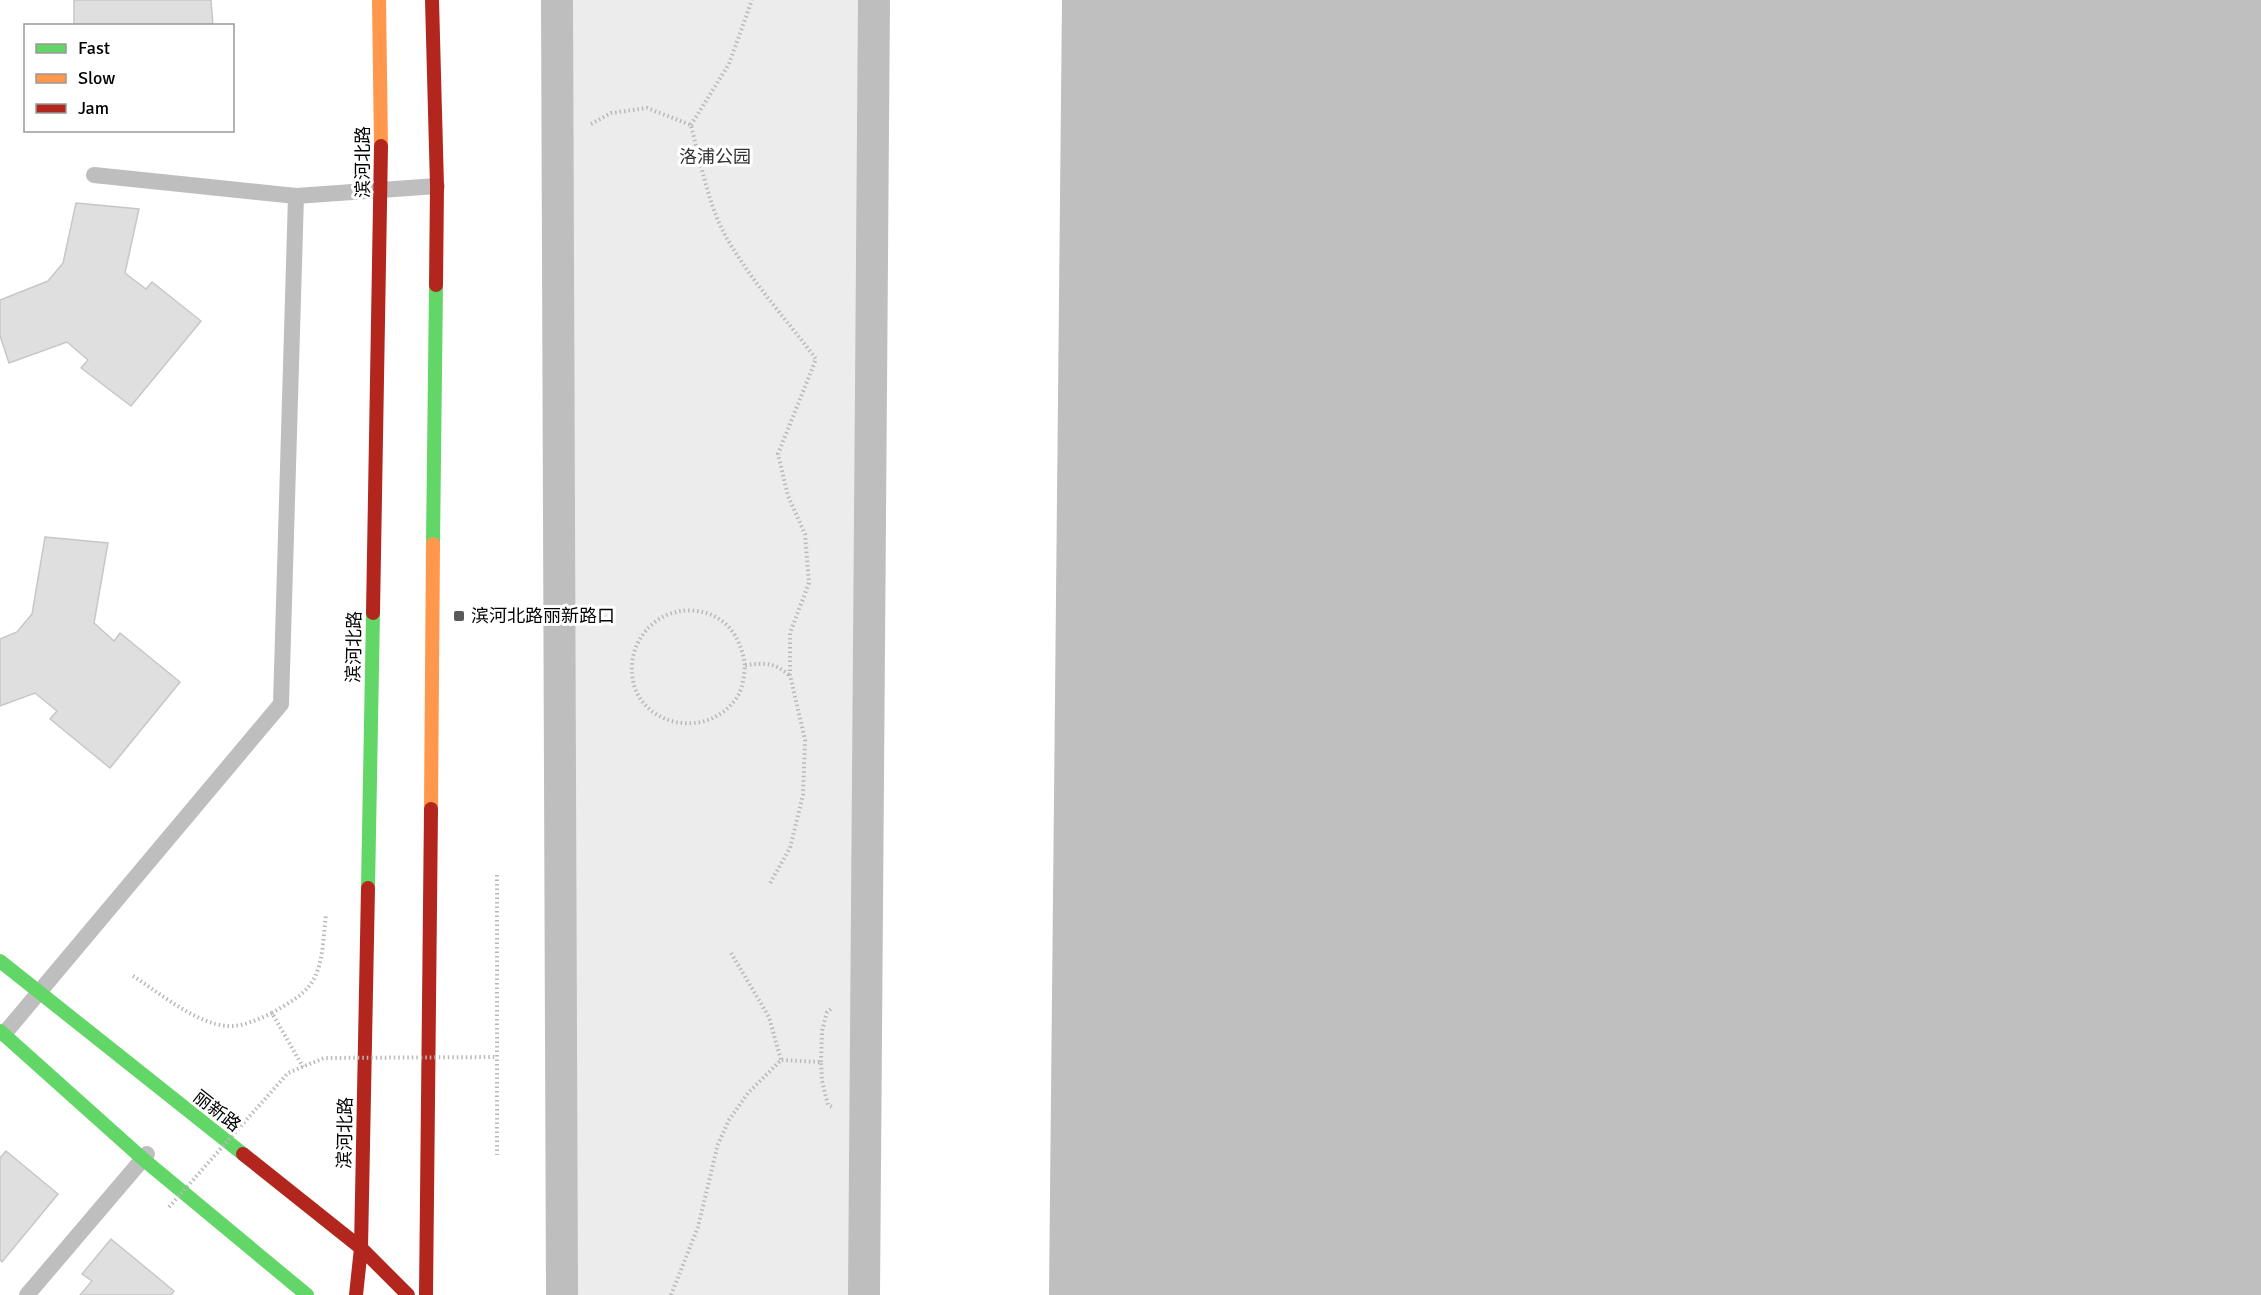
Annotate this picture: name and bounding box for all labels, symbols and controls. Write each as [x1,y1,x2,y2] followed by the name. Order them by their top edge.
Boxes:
[24,24,234,132] legend
[78,37,110,59] text: Fast
[78,67,115,89] text: Slow
[78,97,109,119] text: Jam
[352,126,374,198] street label: 滨河北路
[679,146,751,168] park label: 洛浦公园
[471,605,615,627] place label: 滨河北路丽新路口
[452,609,466,623] marker: 滨河北路丽新路口
[342,611,366,683] street label: 滨河北路
[189,1086,245,1136] street label: 丽新路
[333,1097,357,1169] street label: 滨河北路

